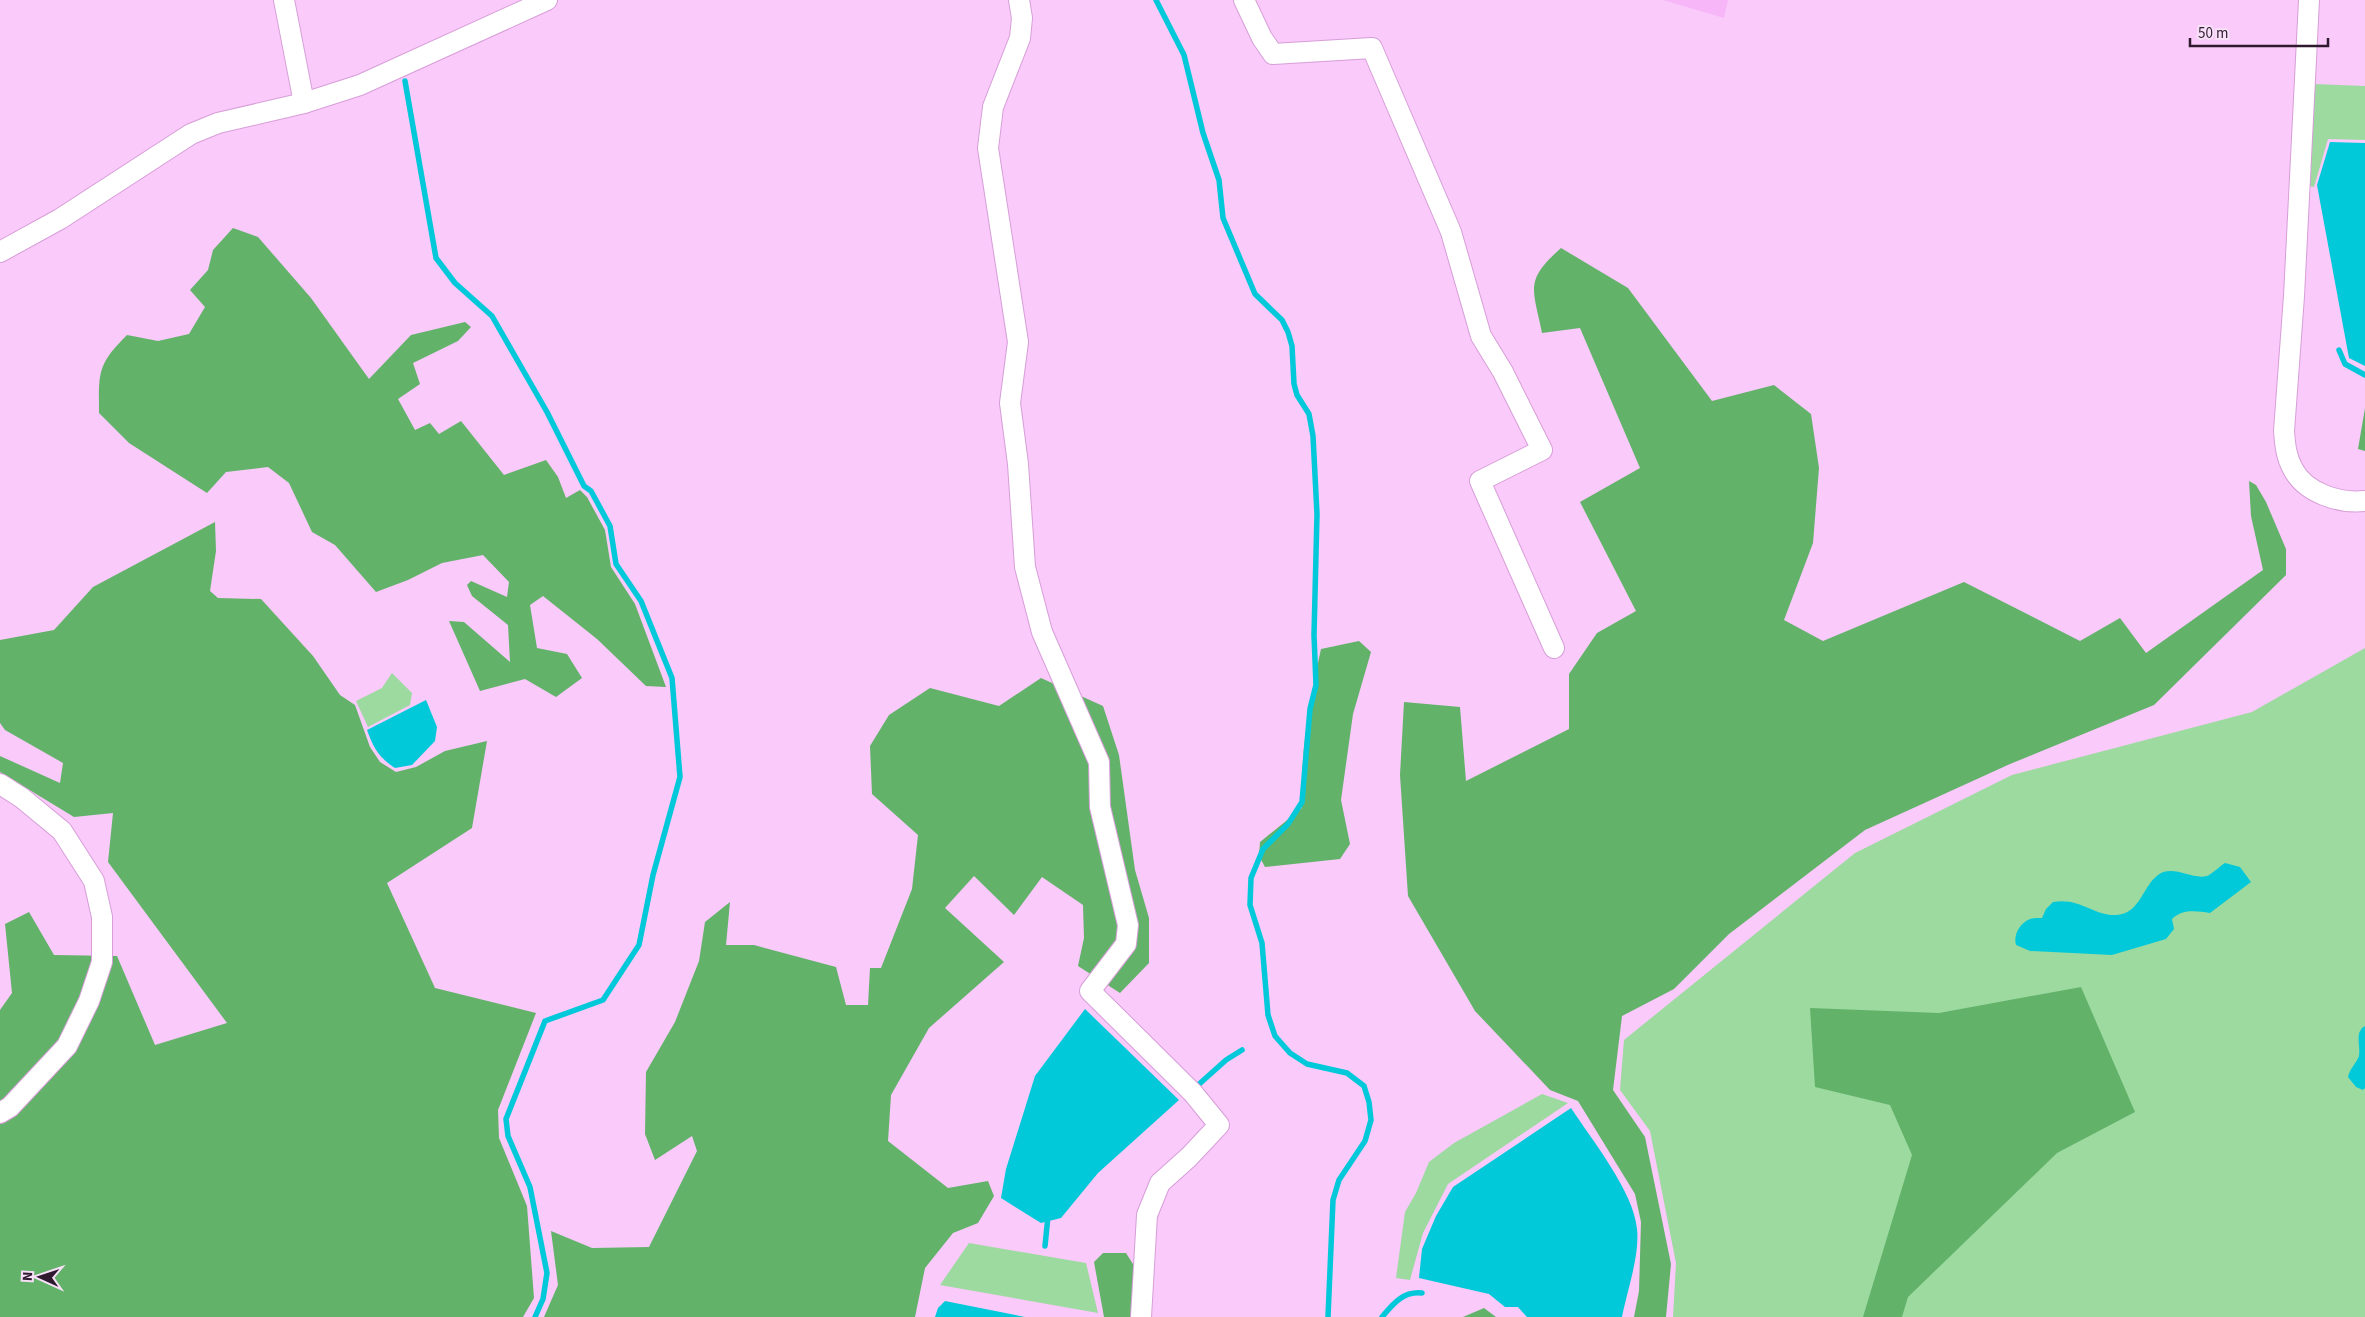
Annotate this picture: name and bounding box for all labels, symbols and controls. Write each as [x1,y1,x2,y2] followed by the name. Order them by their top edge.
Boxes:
[2190,15,2328,47] scale bar
[2198,23,2228,44] text: 50 m
[15,1252,65,1302] north arrow
[18,1271,38,1282] text: N

